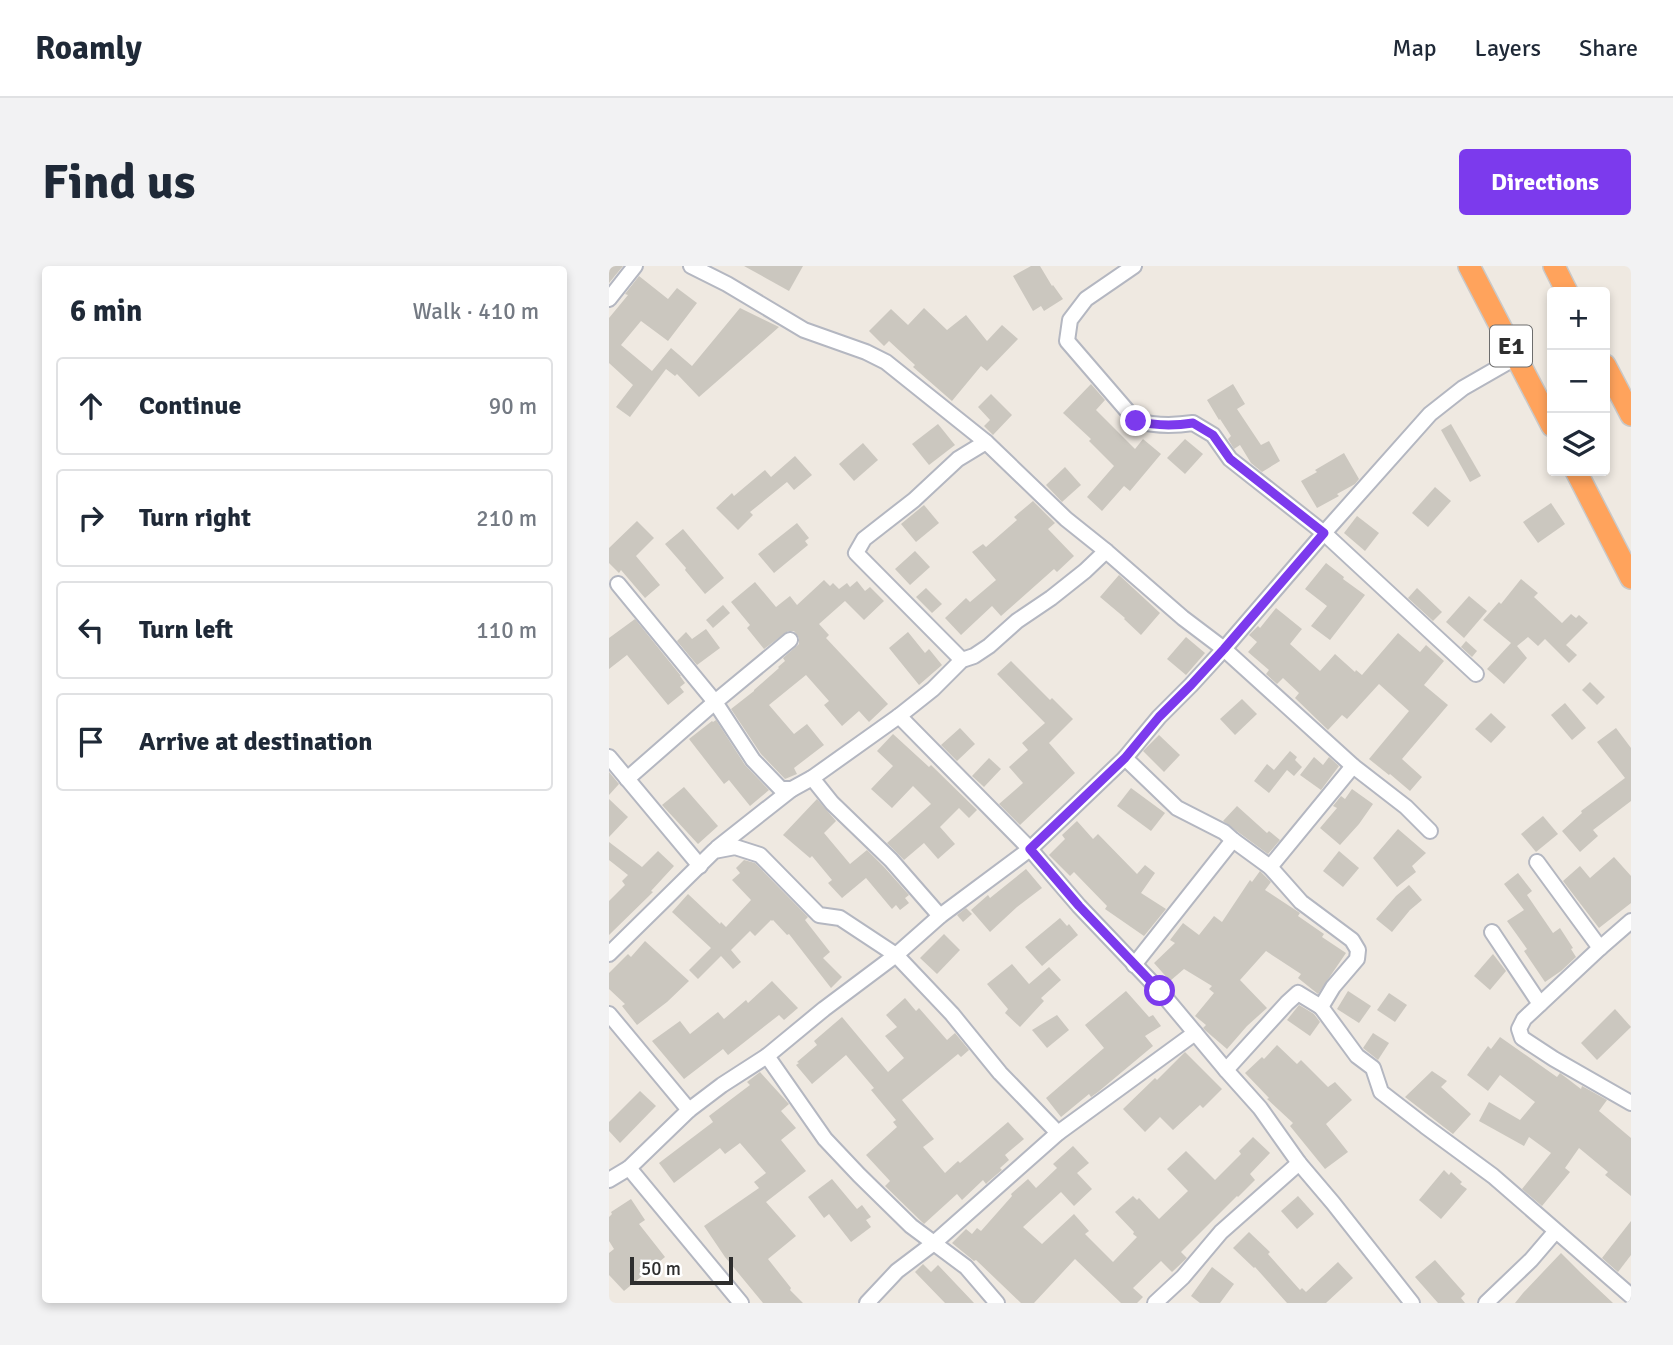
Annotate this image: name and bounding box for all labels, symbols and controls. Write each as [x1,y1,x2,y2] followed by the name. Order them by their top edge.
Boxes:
[35,28,142,69] text: Roamly
[1392,33,1437,63] text: Map
[1475,33,1541,63] text: Layers
[1579,33,1638,63] text: Share
[1459,149,1631,215] button: Directions
[42,152,195,212] text: Find us
[1547,287,1610,476] map controls
[1547,287,1610,350] button: +
[70,293,142,330] text: 6 min
[413,297,539,326] text: Walk · 410 m
[1490,326,1532,366] road number: E1
[1547,350,1610,413] button: −
[72,387,110,425] icon: ahead
[139,390,241,422] text: Continue
[489,392,537,421] text: 90 m
[1120,405,1151,436] route end
[1547,413,1610,476] button: layers
[72,499,110,537] icon: right
[139,502,251,534] text: Turn right
[476,504,537,533] text: 210 m
[72,611,110,649] icon: left
[139,614,233,646] text: Turn left
[476,616,537,645] text: 110 m
[72,723,110,761] icon: arrive
[139,726,372,758] text: Arrive at destination
[1144,975,1175,1006] route start
[630,1254,733,1286] scale bar
[641,1257,681,1281] text: 50 m

